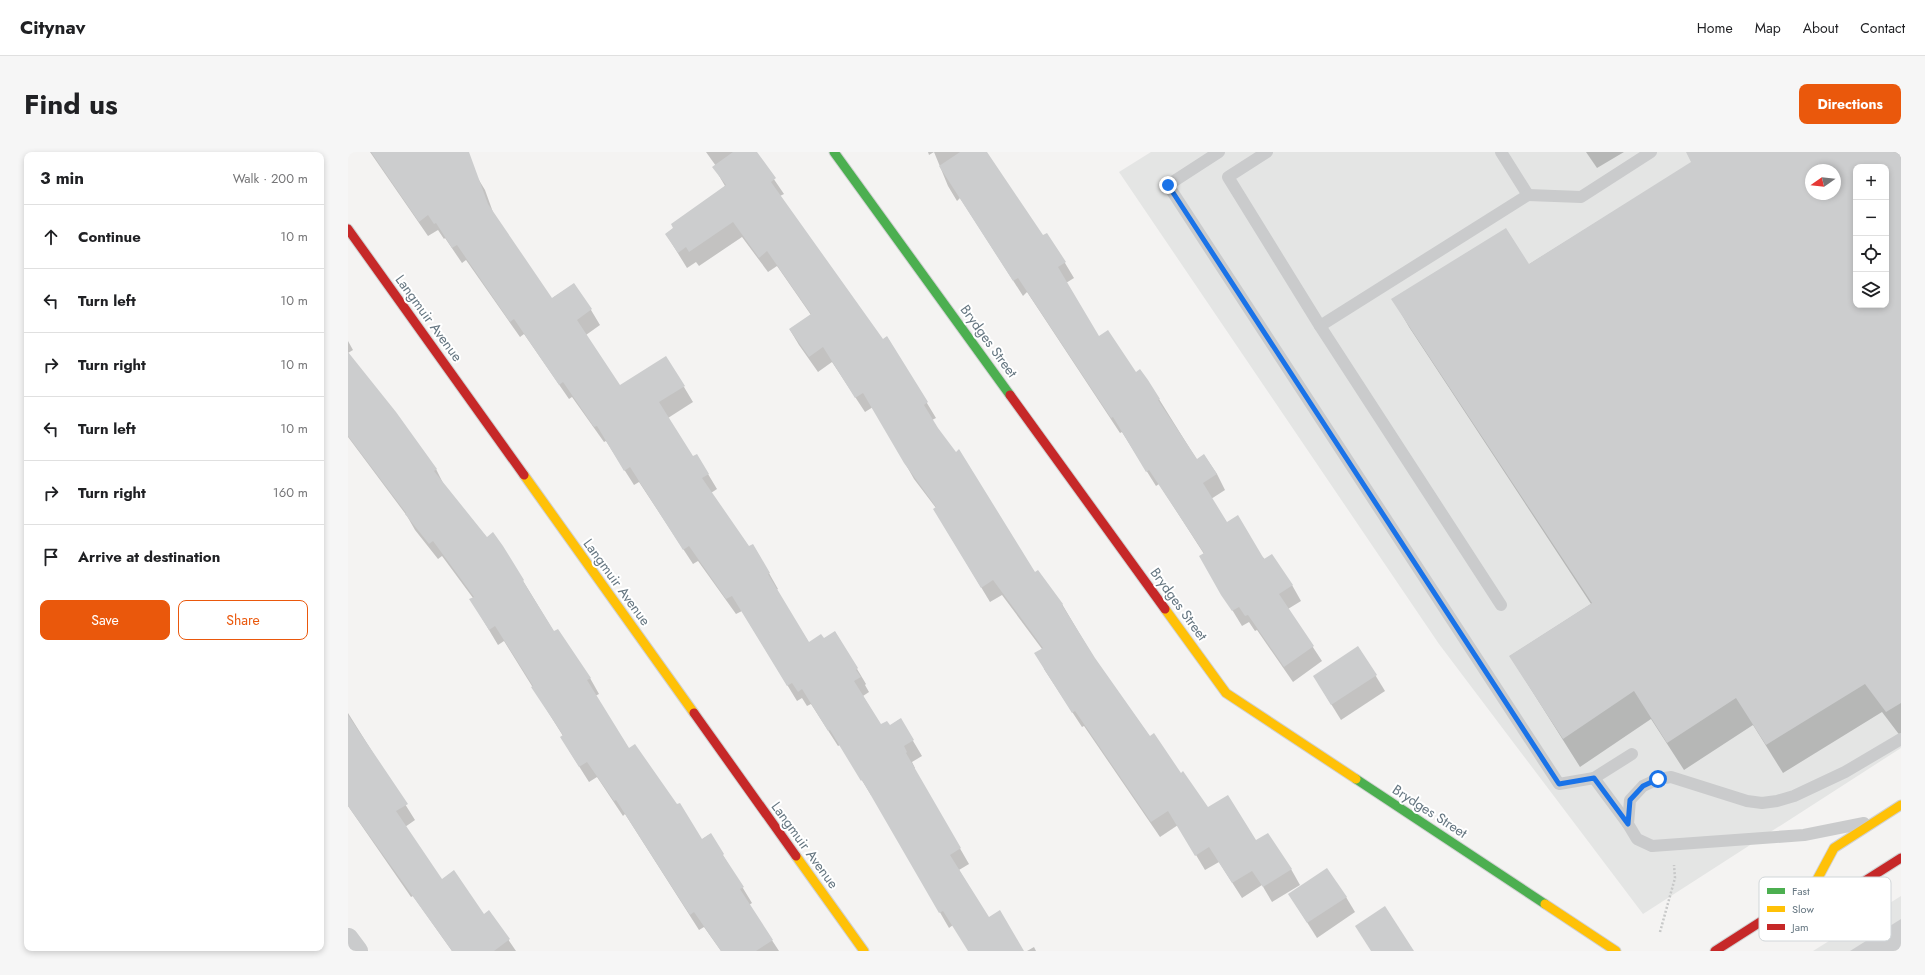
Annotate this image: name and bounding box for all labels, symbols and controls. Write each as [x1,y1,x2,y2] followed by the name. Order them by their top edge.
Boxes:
[20,14,86,41] text: Citynav
[1697,18,1733,38] text: Home
[1755,18,1781,38] text: Map
[1803,18,1838,38] text: About
[1860,18,1905,38] text: Contact
[24,84,118,125] text: Find us
[1799,84,1901,124] button: Directions
[1805,164,1841,200] north arrow
[1853,164,1889,308] map controls
[1853,164,1889,200] button: +
[40,166,84,190] text: 3 min
[233,169,308,188] text: Walk · 200 m
[1159,176,1177,194] route end
[1853,200,1889,236] button: −
[40,226,62,248] icon: ahead
[78,226,141,248] text: Continue
[280,227,308,246] text: 10 m
[1853,236,1889,272] button: locate
[391,271,467,365] street label: Langmuir Avenue
[1853,272,1889,308] button: layers
[40,290,62,312] icon: left
[78,290,136,312] text: Turn left
[280,291,308,310] text: 10 m
[956,300,1023,382] street label: Brydges Street
[40,354,62,376] icon: right
[78,354,146,376] text: Turn right
[280,355,308,374] text: 10 m
[40,418,62,440] icon: left
[78,418,136,440] text: Turn left
[280,419,308,438] text: 10 m
[40,482,62,504] icon: right
[78,482,146,504] text: Turn right
[273,483,308,502] text: 160 m
[579,535,655,629] street label: Langmuir Avenue
[40,546,62,568] icon: arrive
[78,546,220,568] text: Arrive at destination
[1146,563,1213,645] street label: Brydges Street
[40,600,170,640] button: Save
[178,600,308,640] button: Share
[1649,770,1667,788] route start
[1389,779,1472,843] street label: Brydges Street
[767,798,843,892] street label: Langmuir Avenue
[1759,877,1891,941] legend
[1792,883,1810,899] text: Fast
[1792,901,1814,917] text: Slow
[1790,919,1809,935] text: Jam

